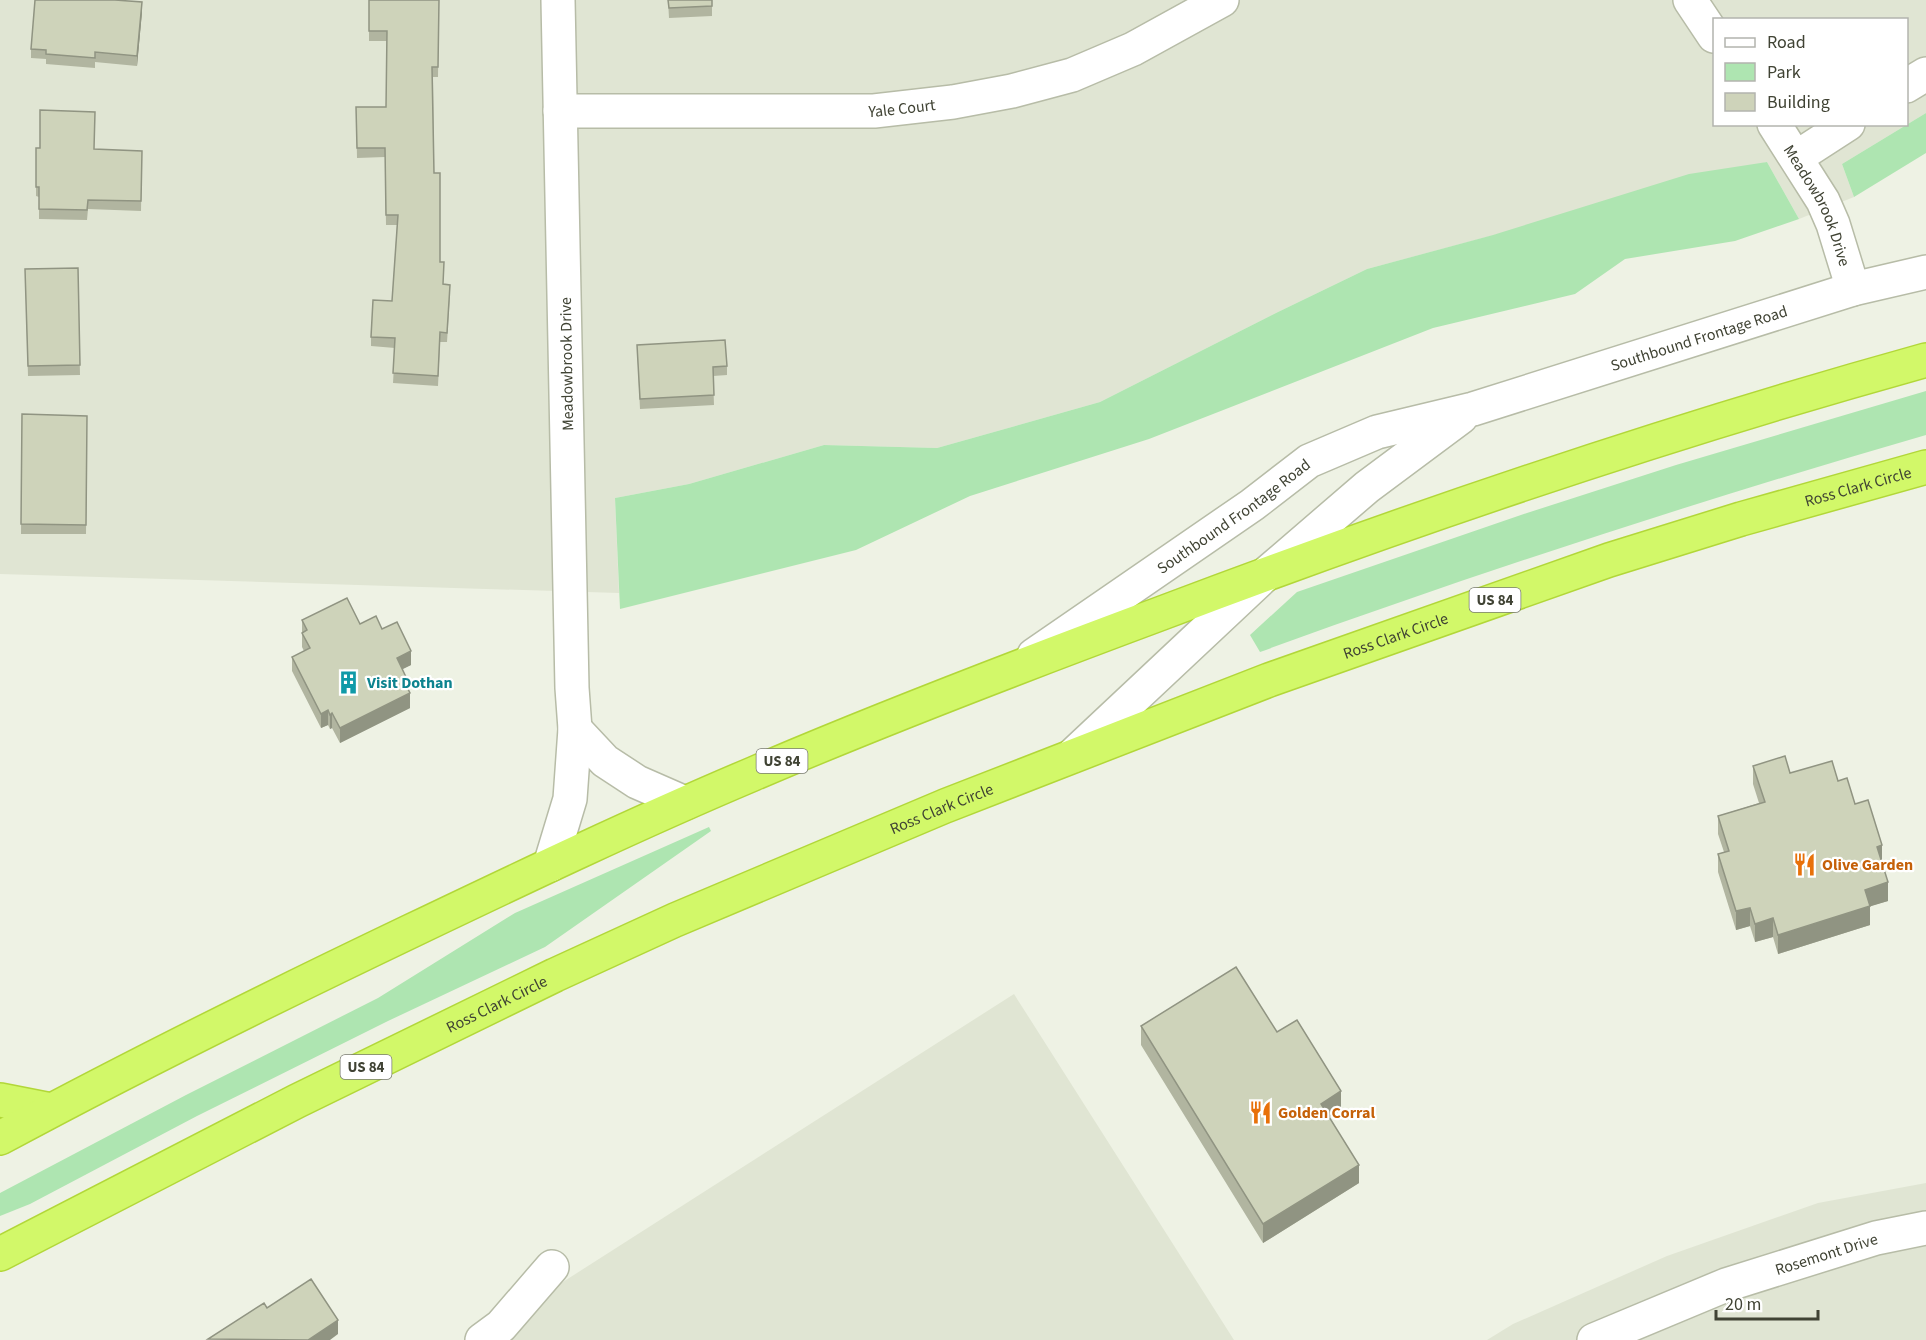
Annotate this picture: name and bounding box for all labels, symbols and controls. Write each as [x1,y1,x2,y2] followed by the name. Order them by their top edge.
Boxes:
[1713,18,1908,126] legend
[1767,30,1806,55] text: Road
[1767,60,1801,85] text: Park
[1767,90,1830,115] text: Building
[867,94,937,123] street label: Yale Court
[1778,141,1855,269] street label: Meadowbrook Drive
[555,297,579,431] street label: Meadowbrook Drive
[1608,300,1790,377] street label: Southbound Frontage Road
[1153,454,1315,579] street label: Southbound Frontage Road
[1802,462,1914,513] street label: Ross Clark Circle
[1470,588,1520,612] road number: US 84
[1340,608,1451,665] street label: Ross Clark Circle
[336,669,362,695] building icon: Visit Dothan
[366,672,453,694] place label: Visit Dothan
[756,749,808,773] road number: US 84
[886,778,997,840] street label: Ross Clark Circle
[1791,851,1817,877] restaurant icon: Olive Garden
[1822,854,1913,876] place label: Olive Garden
[443,970,551,1039] street label: Ross Clark Circle
[340,1055,392,1079] road number: US 84
[1247,1099,1273,1125] restaurant icon: Golden Corral
[1278,1102,1375,1124] place label: Golden Corral
[1772,1228,1881,1281] street label: Rosemont Drive
[1716,1283,1818,1321] scale bar
[1725,1292,1761,1317] text: 20 m

